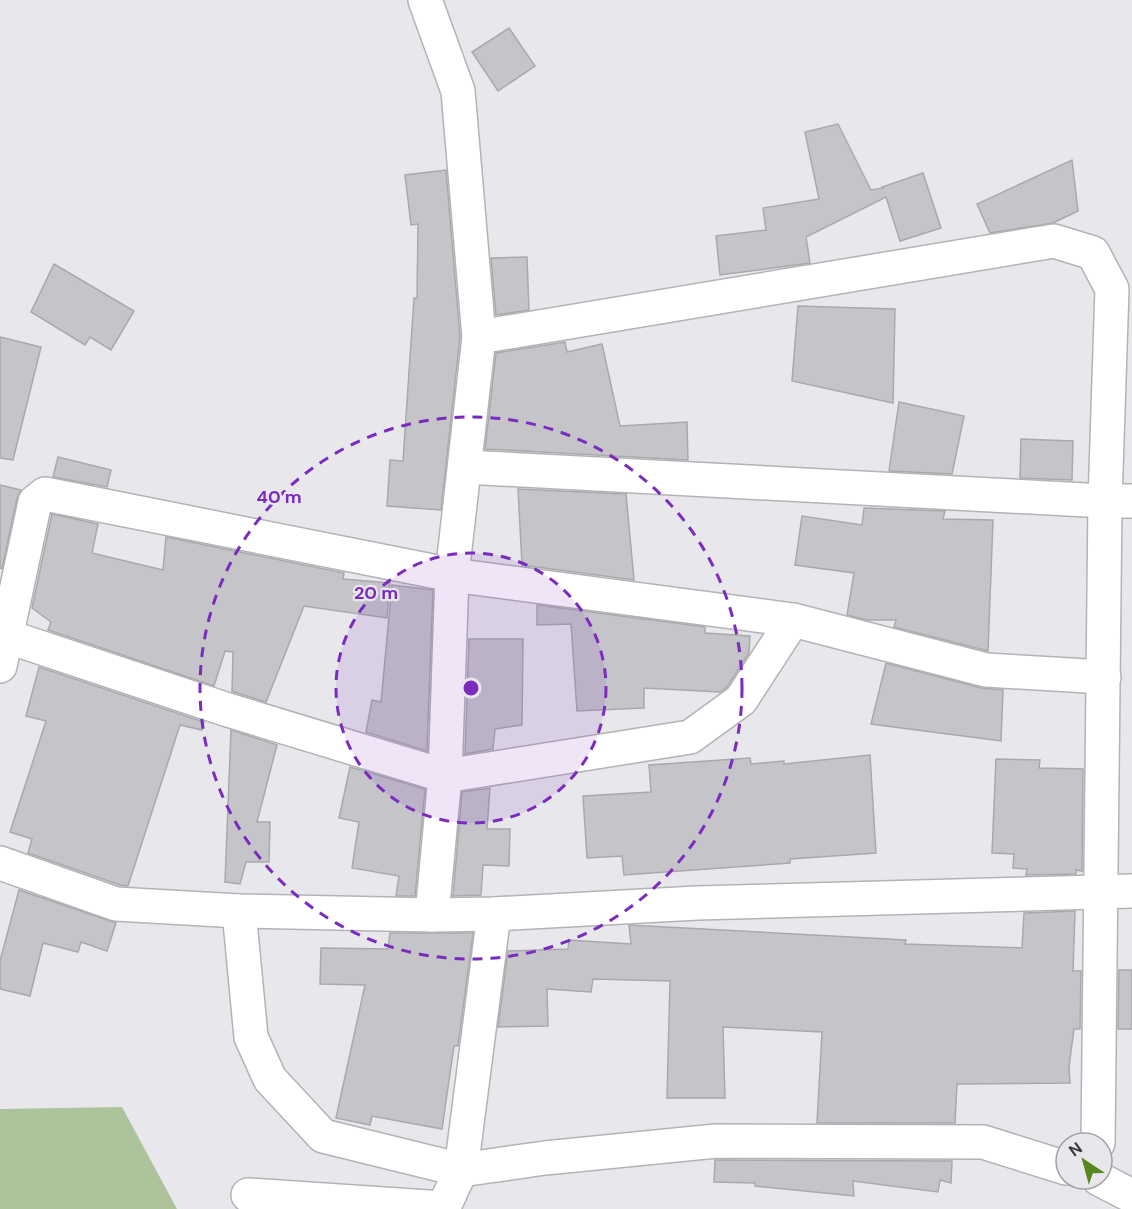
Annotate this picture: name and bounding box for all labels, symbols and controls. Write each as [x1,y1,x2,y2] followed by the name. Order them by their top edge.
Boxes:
[256,485,302,509] text: 40 m
[354,581,398,605] text: 20 m
[461,678,481,698] centre of rings
[1054,1131,1114,1191] north arrow
[1065,1137,1086,1161] text: N

